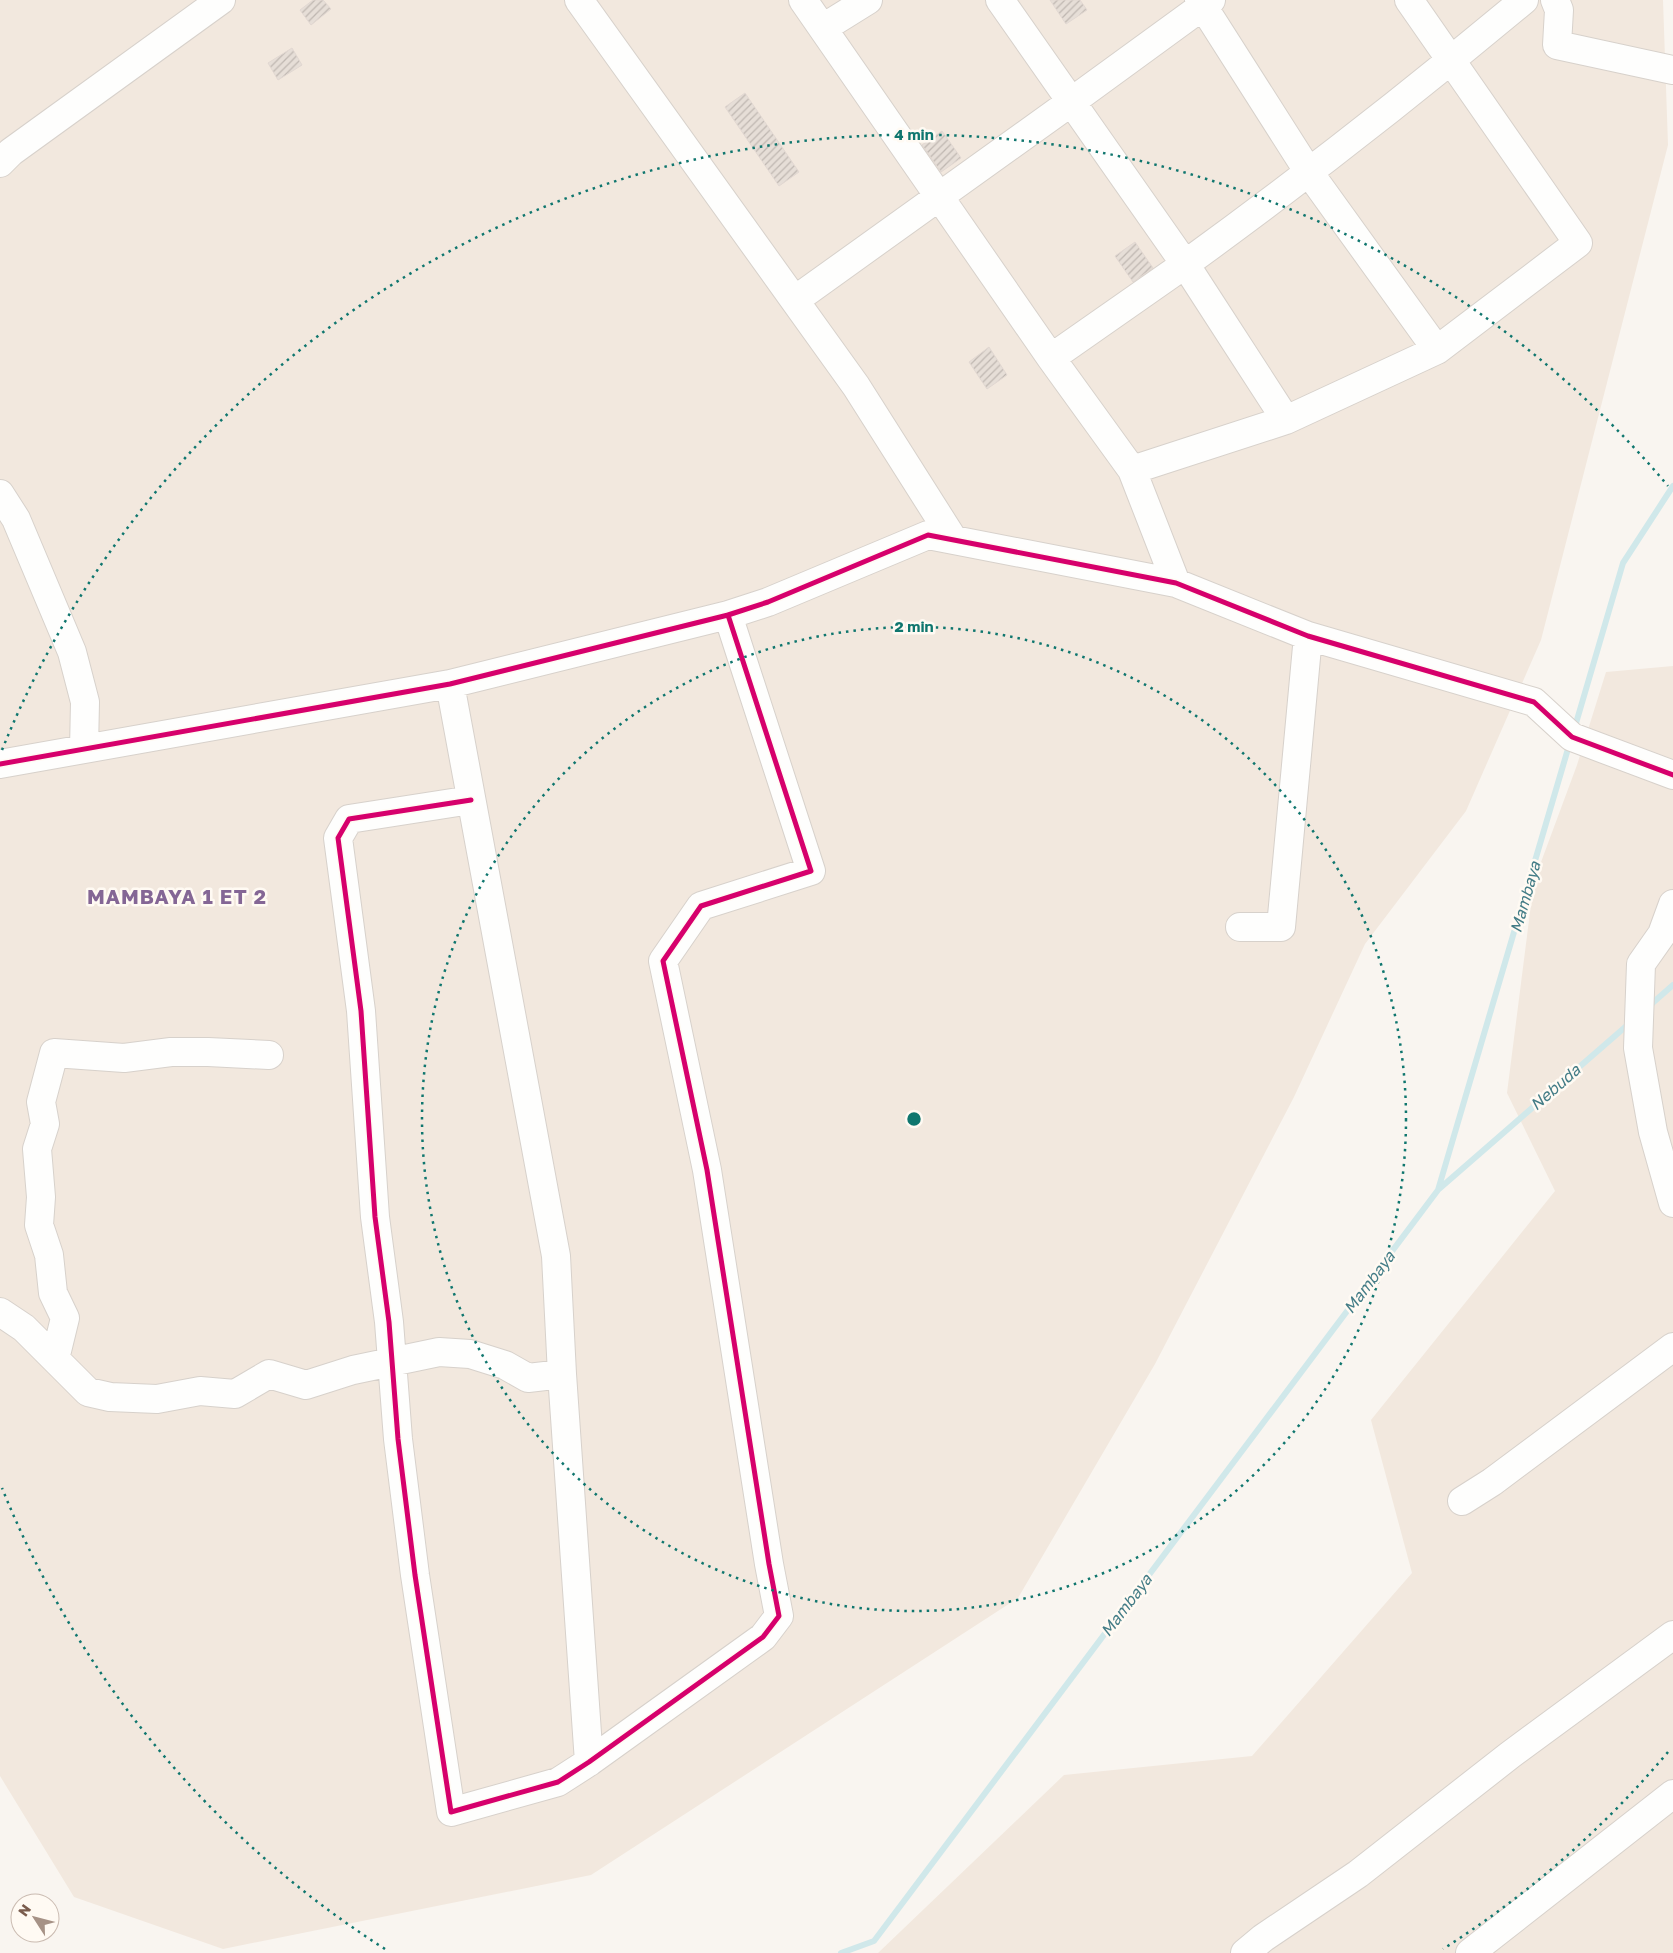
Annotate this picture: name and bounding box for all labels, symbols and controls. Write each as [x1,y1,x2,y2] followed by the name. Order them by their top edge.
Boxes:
[894,125,934,143] text: 4 min
[894,617,934,635] text: 2 min
[1505,858,1545,935] water label: Mambaya
[87,884,267,908] district label: MAMBAYA 1 ET 2
[1526,1059,1585,1114] water label: Nebuda
[905,1110,923,1128] centre of rings
[1339,1246,1400,1317] water label: Mambaya
[1096,1569,1157,1640] water label: Mambaya
[10,1893,60,1943] north arrow
[14,1901,34,1919] text: N

